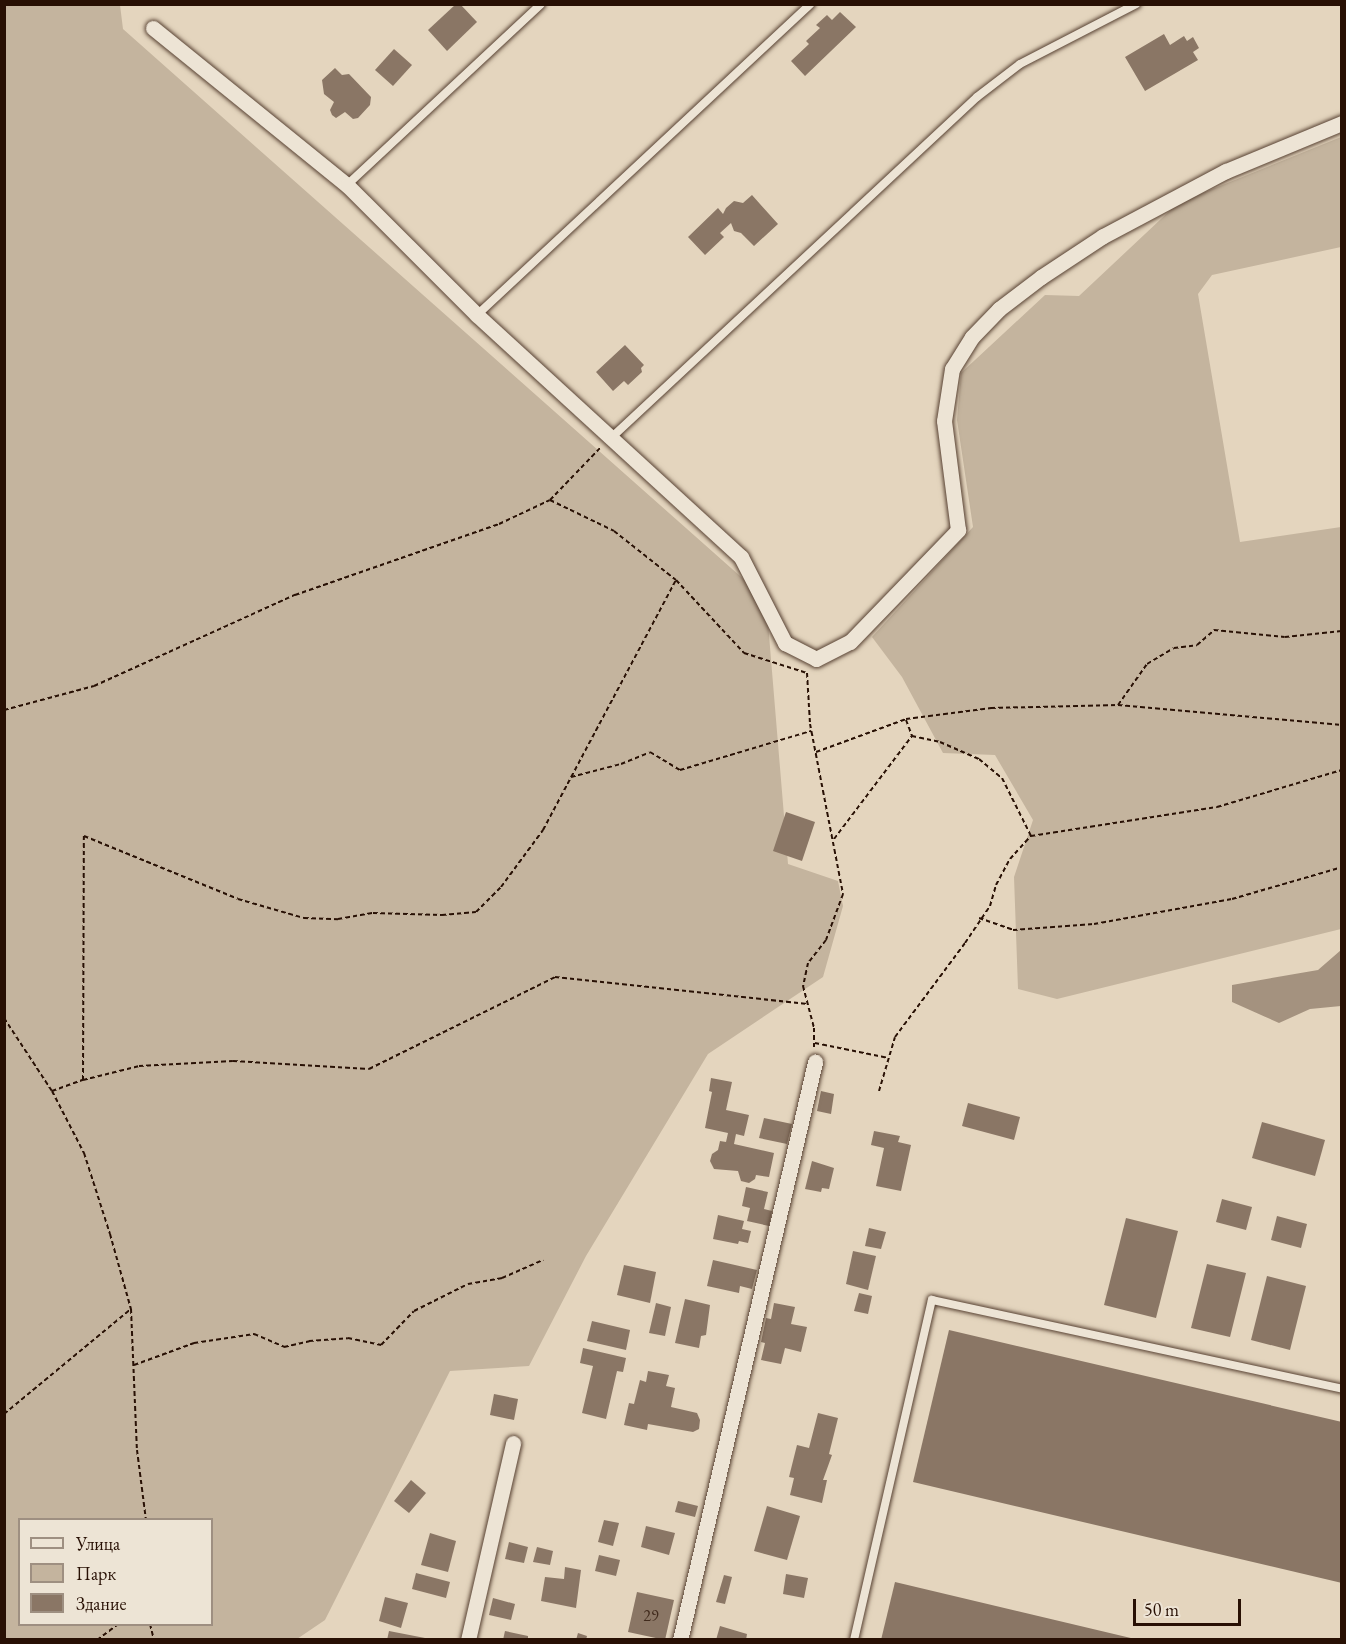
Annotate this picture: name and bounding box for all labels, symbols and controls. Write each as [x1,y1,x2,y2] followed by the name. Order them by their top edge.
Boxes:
[18,1518,213,1626] legend
[76,1532,120,1555] text: Улица
[76,1562,116,1585] text: Парк
[1136,1587,1244,1625] scale bar
[76,1592,126,1615] text: Здание
[1144,1598,1179,1621] text: 50 m
[643,1606,659,1626] house number: 29

